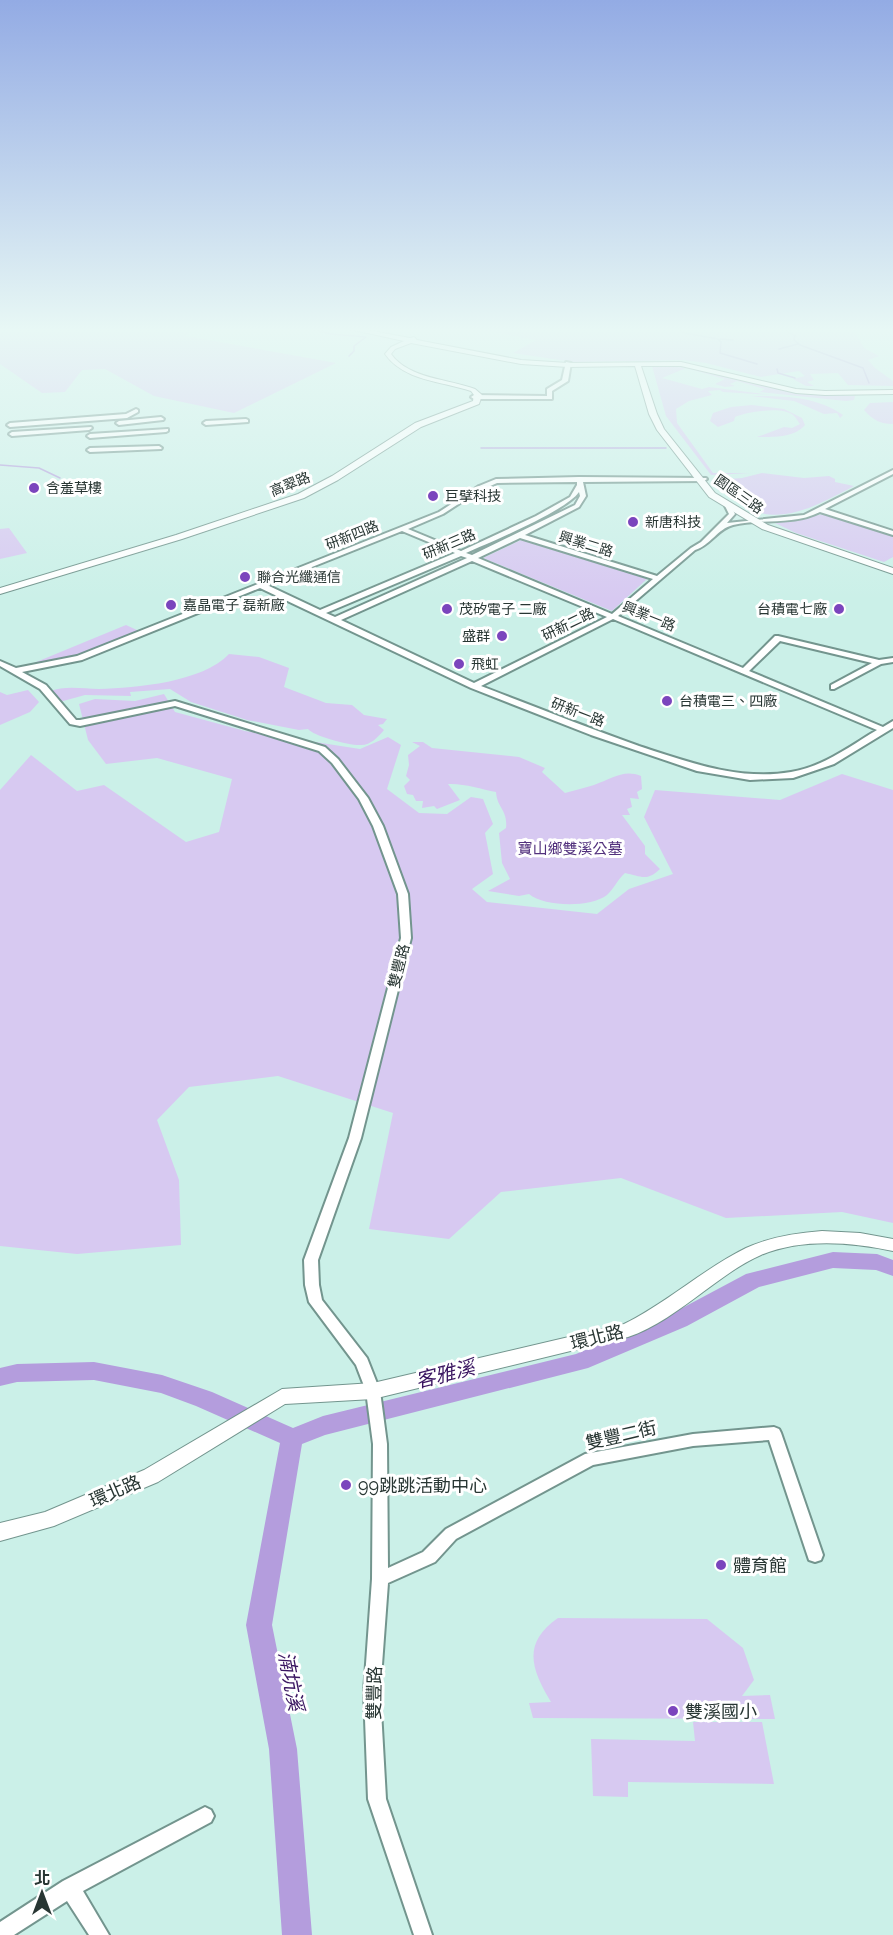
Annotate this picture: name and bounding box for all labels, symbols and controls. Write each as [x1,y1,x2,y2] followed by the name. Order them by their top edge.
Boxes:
[268,469,312,499] street label: 高翠路
[711,471,767,517] street label: 園區三路
[46,480,102,496] place label: 含羞草樓
[27,481,41,495] marker: 含羞草樓
[445,488,501,504] place label: 巨擘科技
[426,489,440,503] marker: 巨擘科技
[645,514,701,530] place label: 新唐科技
[626,515,640,529] marker: 新唐科技
[323,517,381,553] street label: 研新四路
[420,526,478,562] street label: 研新三路
[557,528,615,560] street label: 興業二路
[257,569,341,585] place label: 聯合光纖通信
[238,570,252,584] marker: 聯合光纖通信
[183,597,285,613] place label: 嘉晶電子 磊新廠
[164,598,178,612] marker: 嘉晶電子 磊新廠
[620,598,678,634] street label: 興業一路
[459,601,547,617] place label: 茂矽電子 二廠
[757,601,827,617] place label: 台積電七廠
[440,602,454,616] marker: 茂矽電子 二廠
[832,602,846,616] marker: 台積電七廠
[539,605,597,643] street label: 研新二路
[462,628,490,644] place label: 盛群
[495,629,509,643] marker: 盛群
[471,656,499,672] place label: 飛虹
[452,657,466,671] marker: 飛虹
[679,693,777,709] place label: 台積電三、四廠
[549,694,607,730] street label: 研新一路
[660,694,674,708] marker: 台積電三、四廠
[517,840,623,858] park label: 寶山鄉雙溪公墓
[385,942,413,990] street label: 雙豐路
[568,1320,626,1354] street label: 環北路
[413,1354,480,1393] water label: 客雅溪
[584,1417,658,1453] street label: 雙豐二街
[86,1471,144,1511] street label: 環北路
[358,1475,487,1496] place label: 99跳跳活動中心
[339,1478,353,1492] marker: 99跳跳活動中心
[733,1555,787,1576] place label: 體育館
[714,1558,728,1572] marker: 體育館
[273,1649,309,1716] water label: 湳坑溪
[363,1666,385,1720] street label: 雙豐路
[685,1701,757,1722] place label: 雙溪國小
[666,1704,680,1718] marker: 雙溪國小
[12,1863,72,1923] north arrow
[34,1869,50,1888] text: 北

